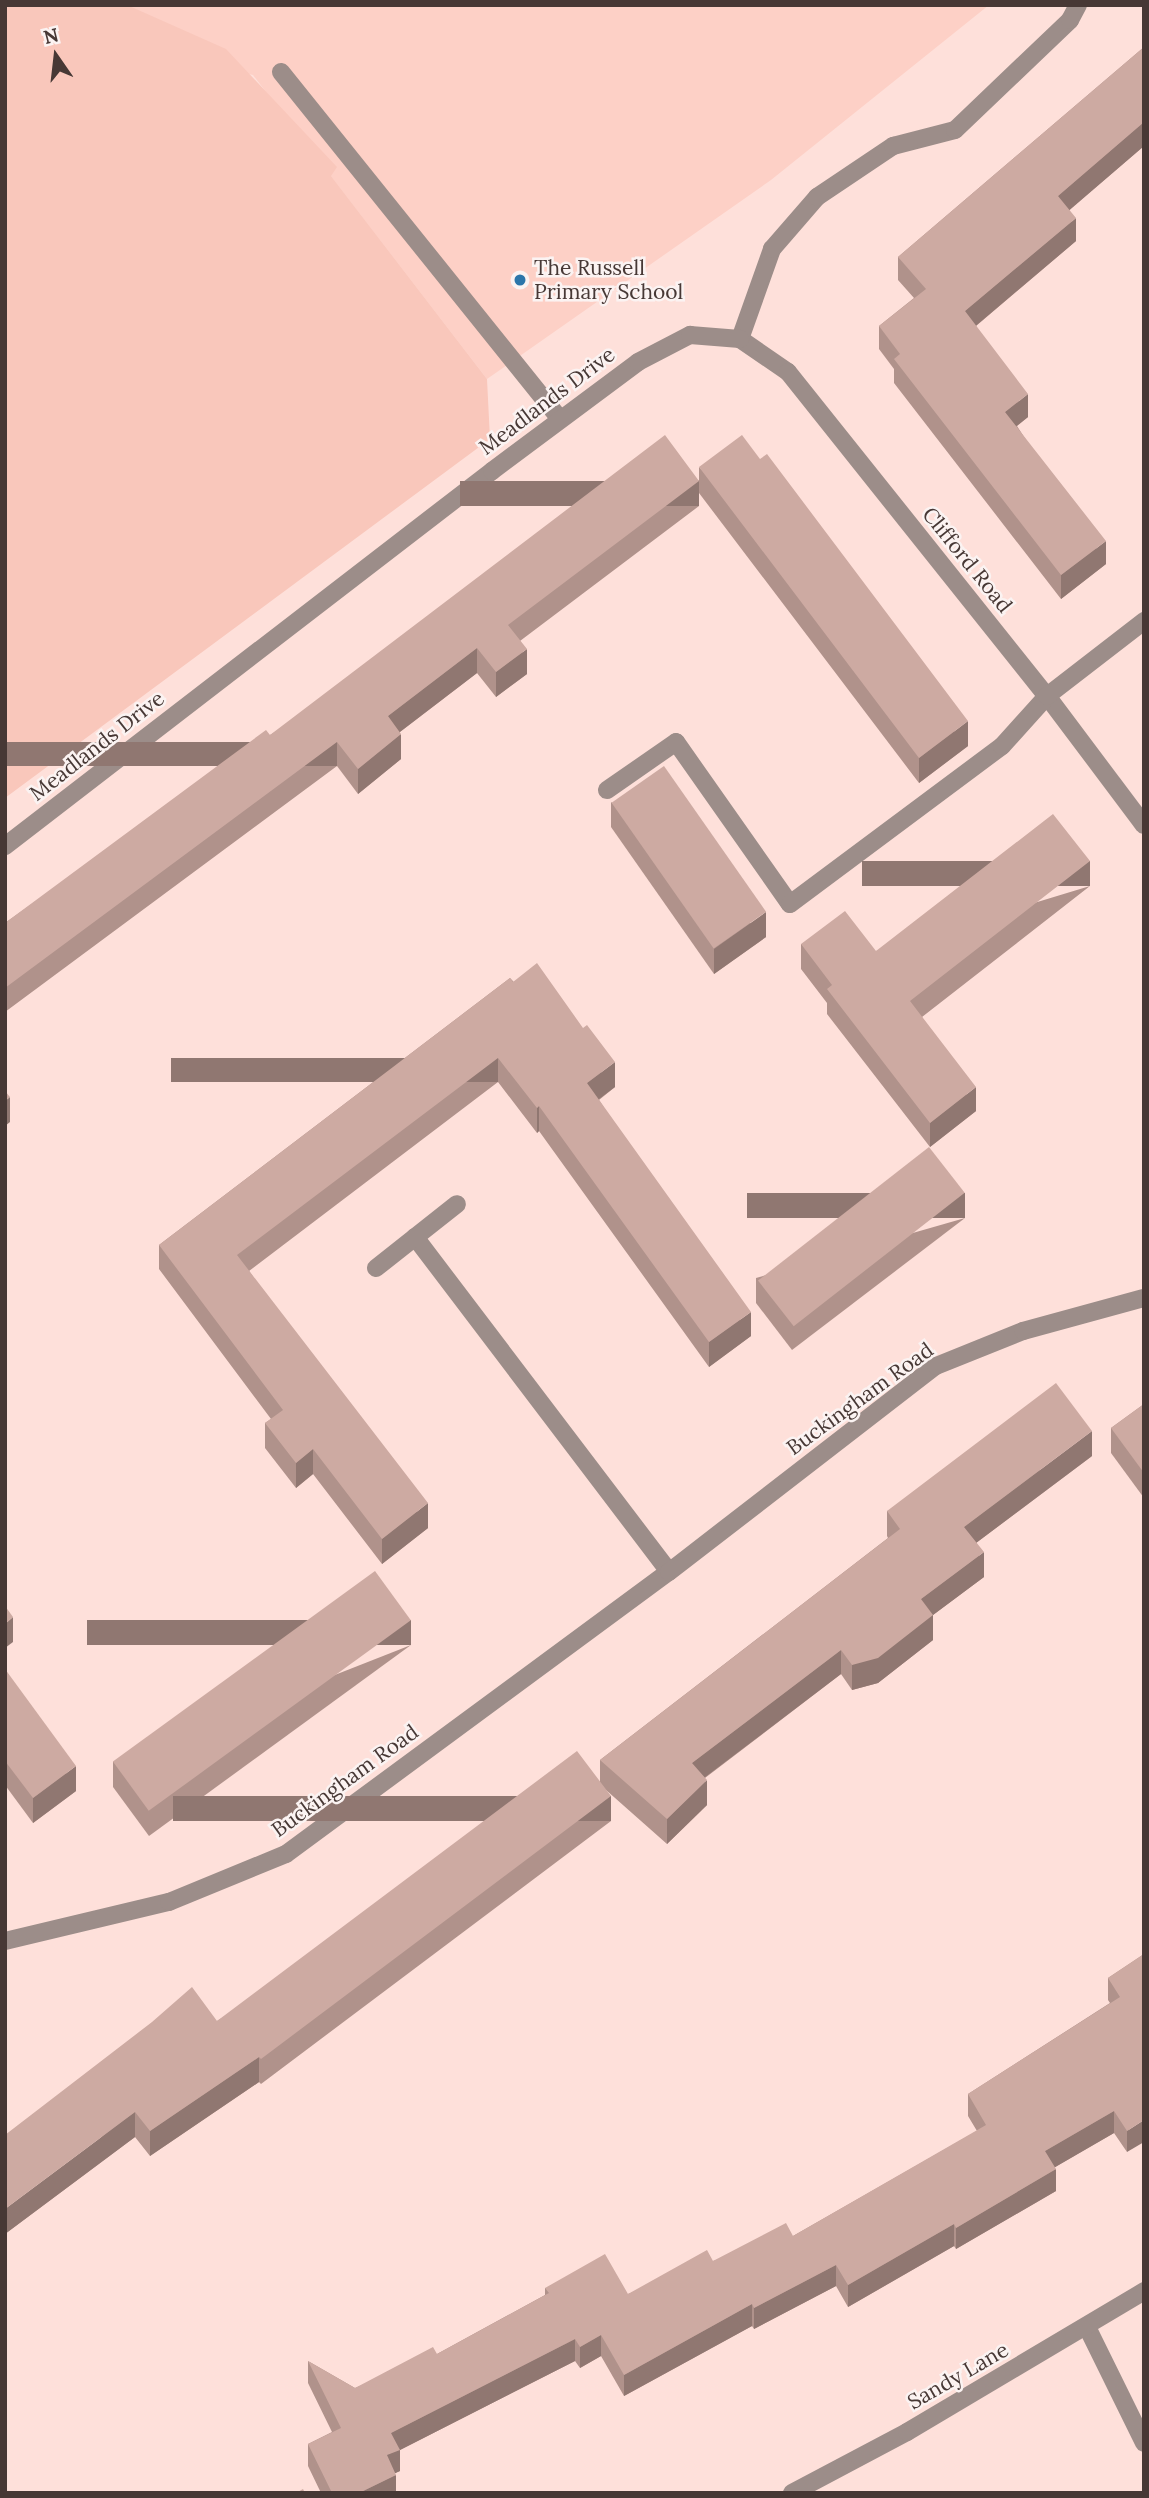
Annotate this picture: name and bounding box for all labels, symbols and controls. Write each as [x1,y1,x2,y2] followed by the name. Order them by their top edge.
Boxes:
[21,21,91,91] north arrow
[41,22,61,49] text: N
[534,255,683,305] place label: The Russell Primary School
[512,272,528,288] marker: The Russell Primary School
[474,342,620,460] street label: Meadlands Drive
[917,502,1017,618] street label: Clifford Road
[25,686,169,806] street label: Meadlands Drive
[782,1337,938,1461] street label: Buckingham Road
[267,1719,423,1843] street label: Buckingham Road
[903,2337,1013,2415] street label: Sandy Lane

